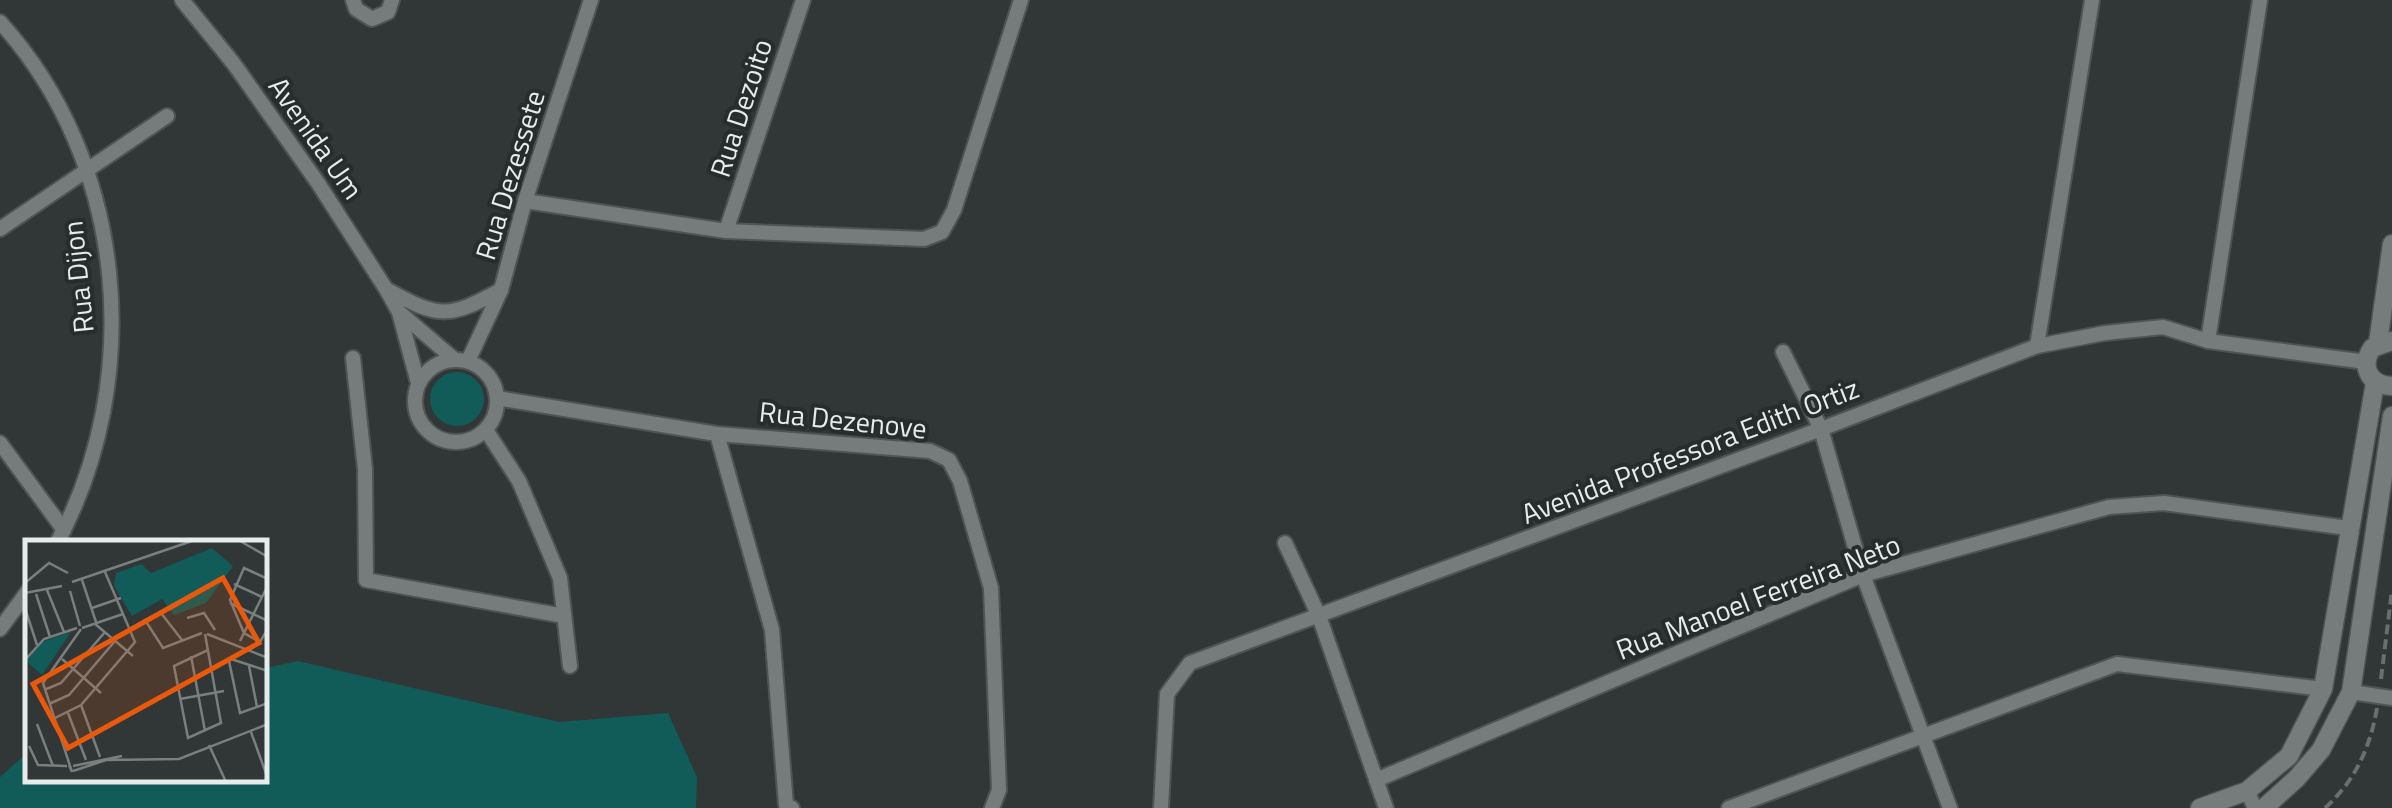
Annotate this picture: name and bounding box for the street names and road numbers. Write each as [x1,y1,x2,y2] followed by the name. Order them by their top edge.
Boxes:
[698,33,783,182] street label: Rua Dezoito
[258,68,375,208] street label: Avenida Um
[463,85,556,265] street label: Rua Dezessete
[50,219,105,335] street label: Rua Dijon
[1515,366,1865,535] street label: Avenida Professora Edith Ortiz
[757,389,929,450] street label: Rua Dezenove
[1609,522,1906,671] street label: Rua Manoel Ferreira Neto

